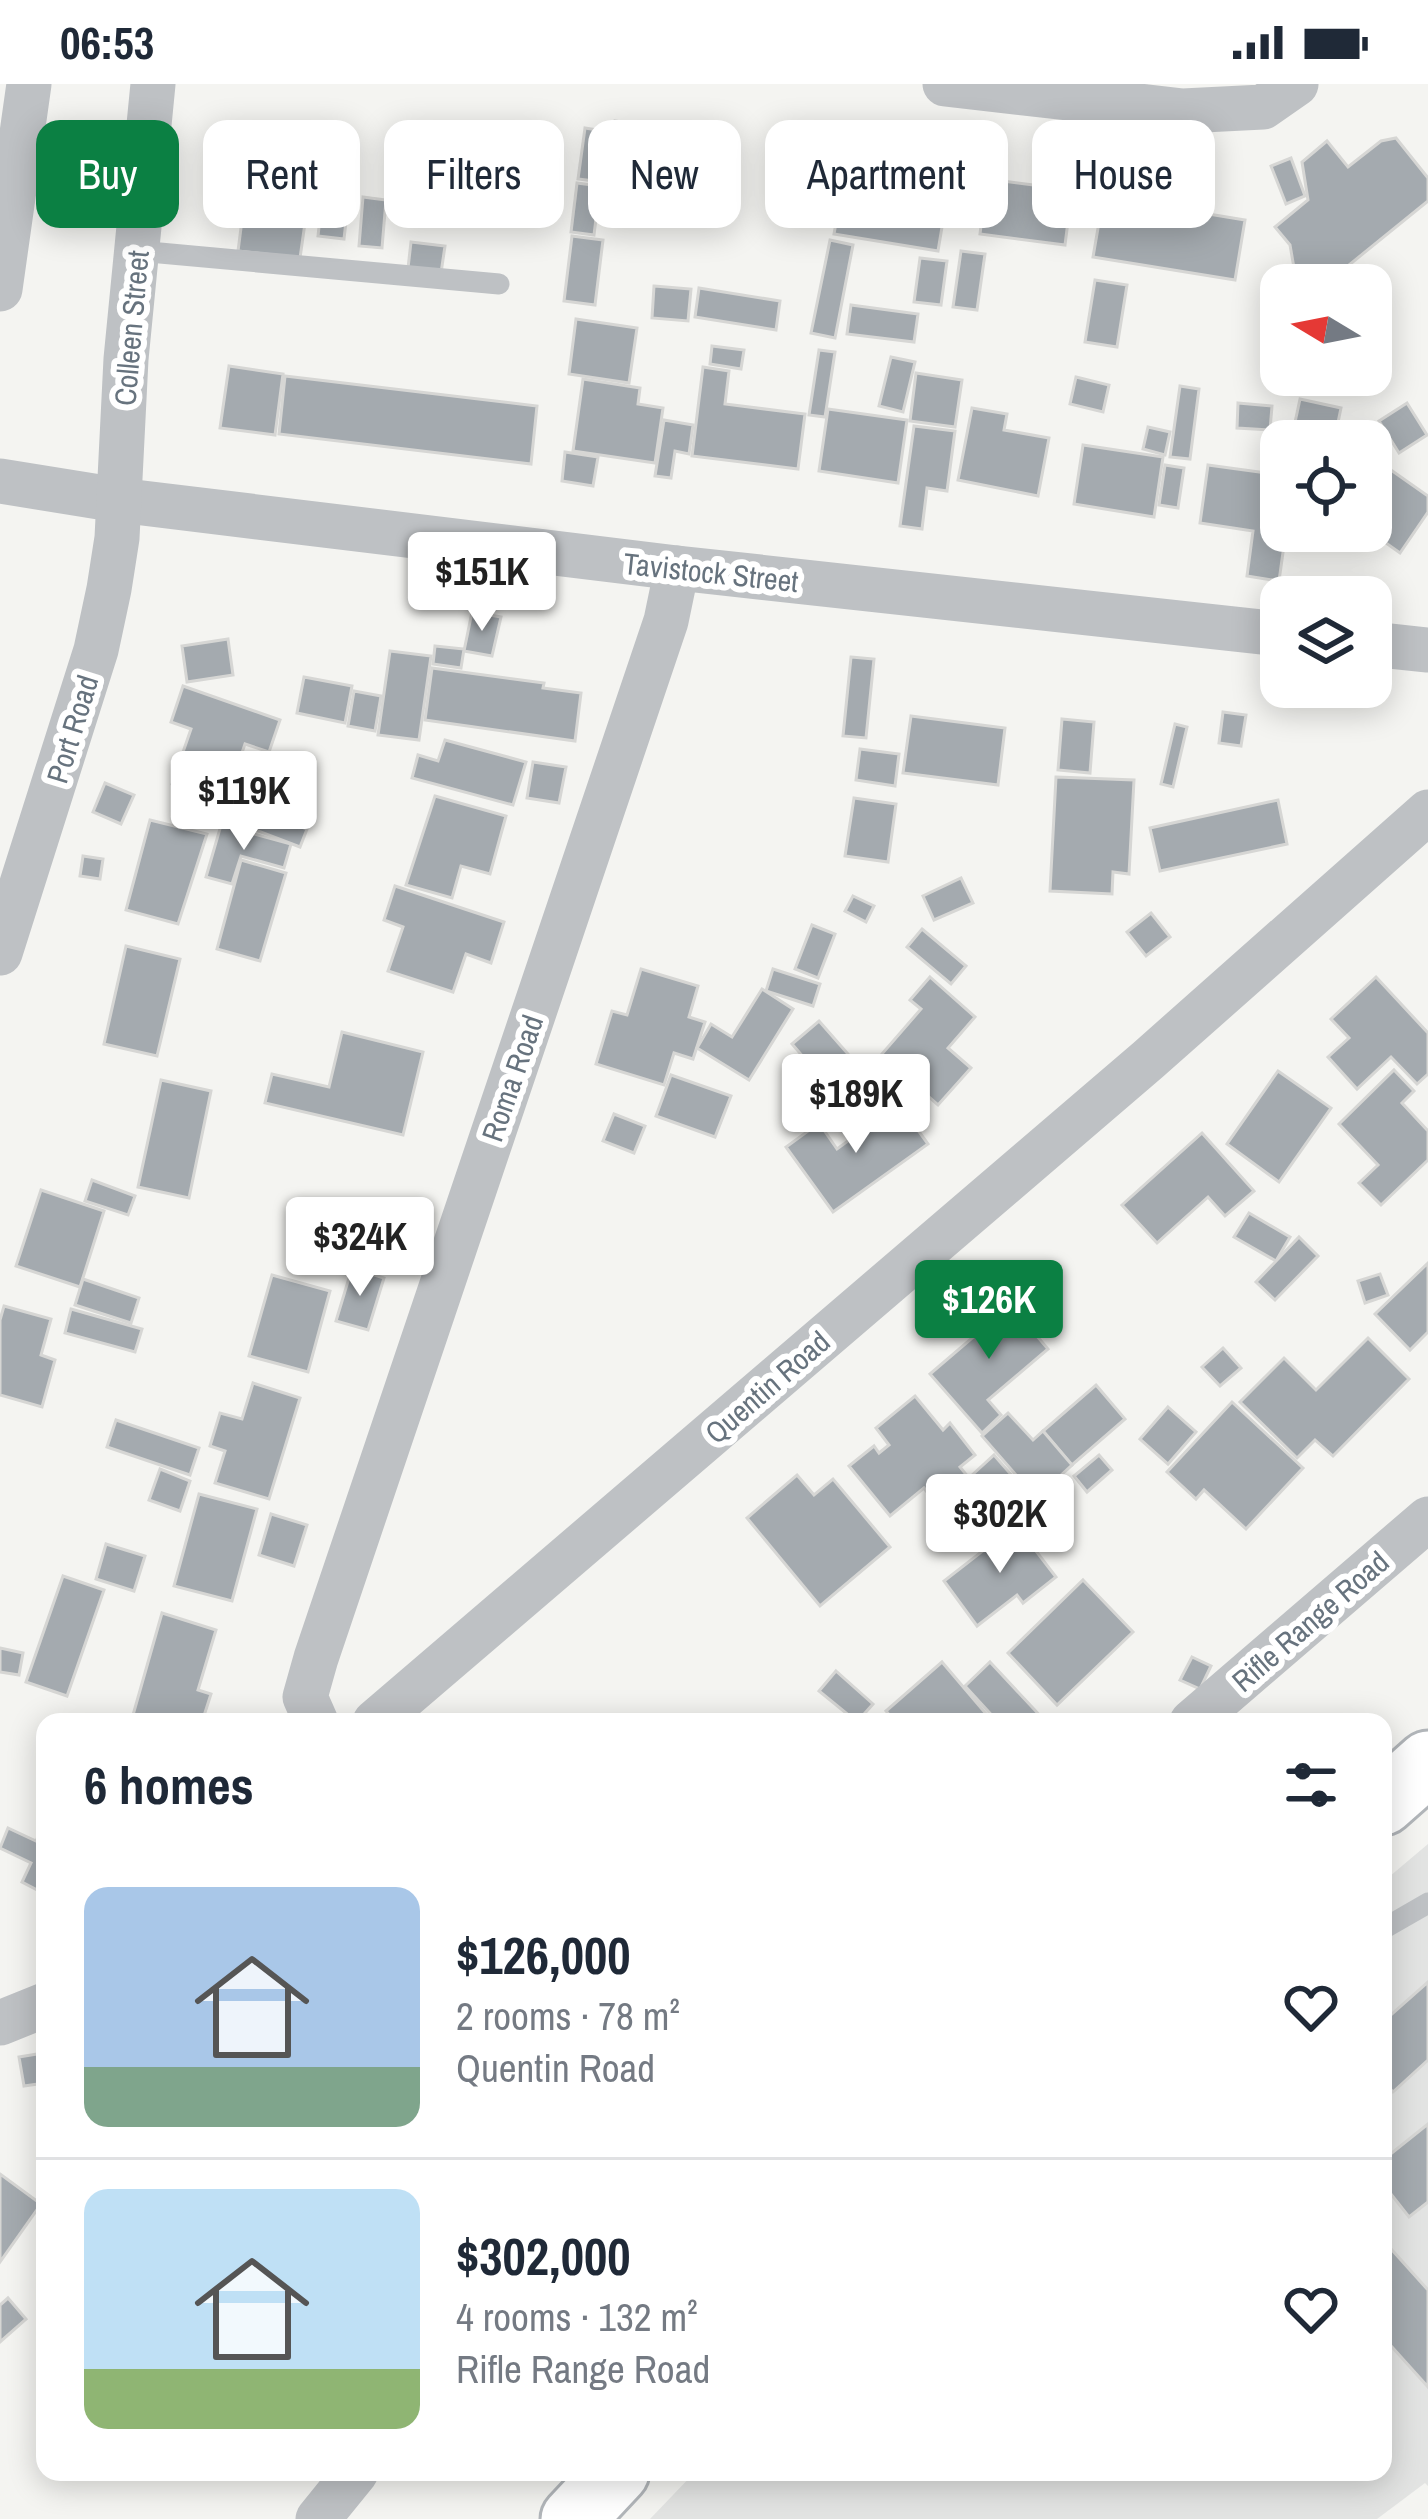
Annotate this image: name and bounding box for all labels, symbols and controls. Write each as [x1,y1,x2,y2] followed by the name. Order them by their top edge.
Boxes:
[60,12,154,73] text: 06:53
[36,120,179,228] chip: Buy
[203,120,360,228] chip: Rent
[384,120,564,228] chip: Filters
[588,120,741,228] chip: New
[765,120,1008,228] chip: Apartment
[1032,120,1215,228] chip: House
[104,248,158,407] street label: Colleen Street
[1260,264,1392,396] north arrow
[1260,264,1392,708] map controls
[1260,420,1392,552] button: locate
[398,532,566,634] pin: $151K
[622,543,801,601] street label: Tavistock Street
[435,545,529,597] text: $151K
[1260,576,1392,708] button: layers
[37,670,107,788] street label: Port Road
[160,751,328,853] pin: $119K
[198,764,290,816] text: $119K
[472,1009,552,1147] street label: Roma Road
[772,1054,940,1156] pin: $189K
[809,1067,903,1119] text: $189K
[276,1197,444,1299] pin: $324K
[313,1210,407,1262] text: $324K
[905,1260,1073,1362] pin: $126K
[942,1273,1036,1325] text: $126K
[696,1322,838,1452] street label: Quentin Road
[916,1474,1084,1576] pin: $302K
[953,1487,1047,1539] text: $302K
[1223,1542,1397,1700] street label: Rifle Range Road
[84,1751,254,1820] text: 6 homes
[1278,1752,1344,1818] icon: filters
[456,1921,630,1990] text: $126,000
[180,1935,324,2079] icon: home
[1278,1974,1344,2040] icon: heart
[456,1990,680,2042] text: 2 rooms · 78 m²
[456,2042,655,2094] text: Quentin Road
[456,2222,630,2291] text: $302,000
[180,2237,324,2381] icon: home
[1278,2276,1344,2342] icon: heart
[456,2291,698,2343] text: 4 rooms · 132 m²
[456,2343,710,2395] text: Rifle Range Road

